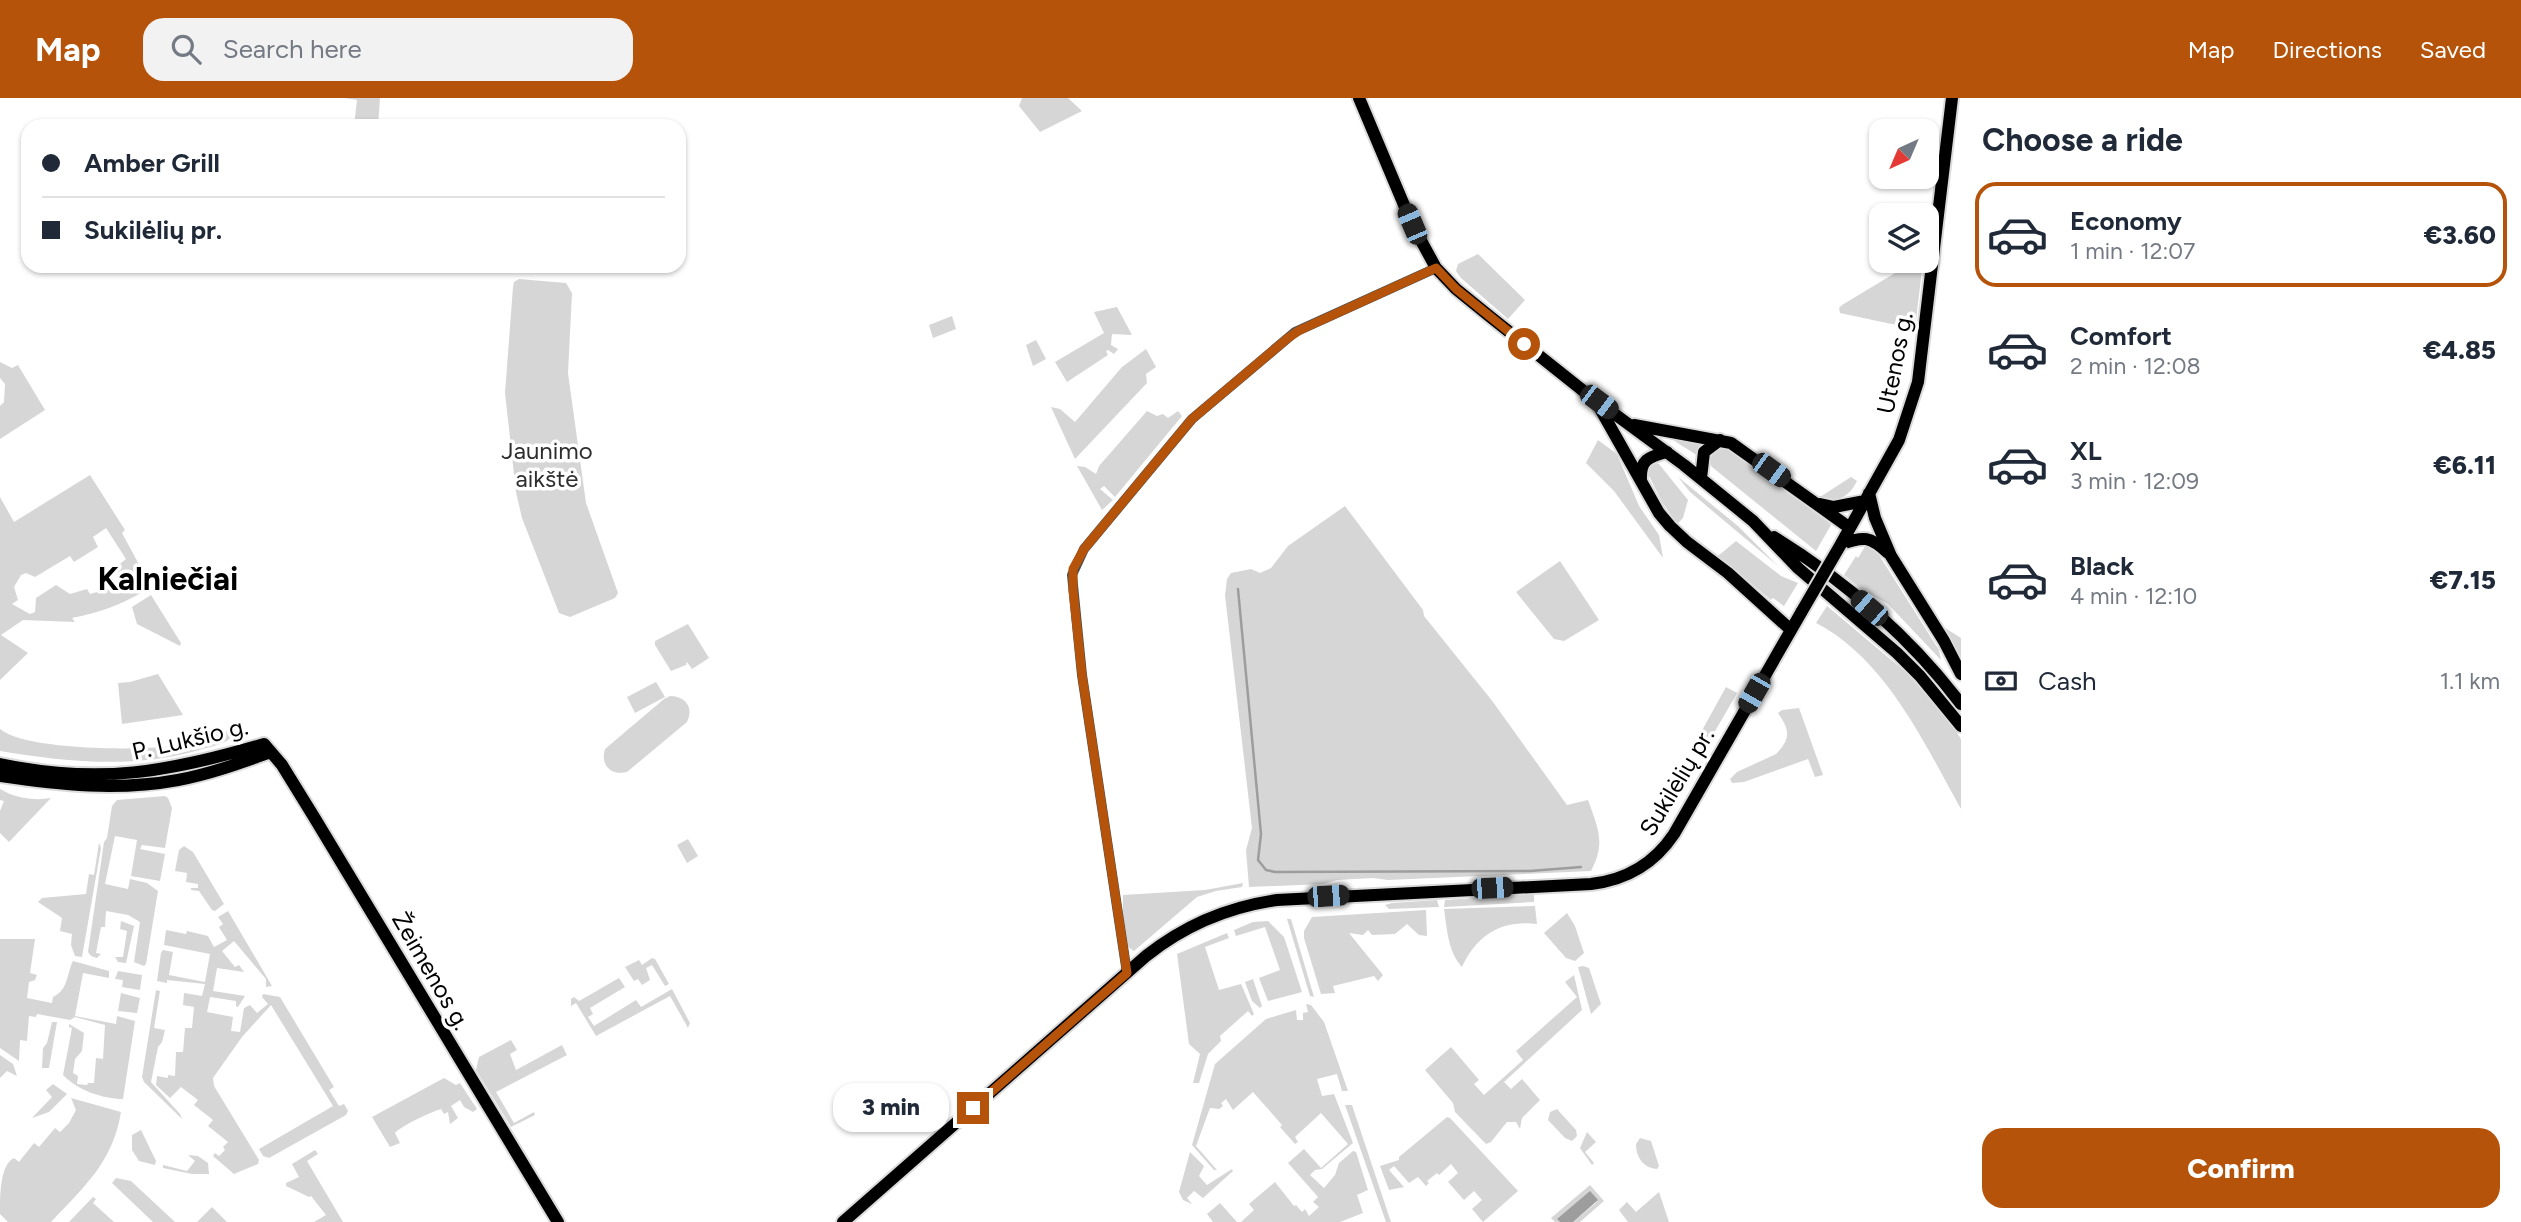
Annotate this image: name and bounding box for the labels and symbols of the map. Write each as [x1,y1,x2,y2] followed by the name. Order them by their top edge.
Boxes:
[1869,119,1939,189] north arrow
[1395,201,1430,247] car
[1870,310,1919,416] street label: Utenos g.
[1508,328,1540,360] route start
[1576,381,1623,423] car
[501,436,593,493] park label: Jaunimo aikštė
[1748,449,1795,491] car
[98,560,238,598] district label: Kalniečiai
[1847,586,1892,630] car
[1735,670,1774,716] car
[129,711,251,766] street label: P. Lukšio g.
[1633,722,1720,841] street label: Sukilėlių pr.
[1471,876,1514,900] car
[1307,884,1350,908] car
[386,907,477,1035] street label: Žeimenos g.
[833,1084,948,1132] callout: 3 min
[957,1092,989,1124] route end

